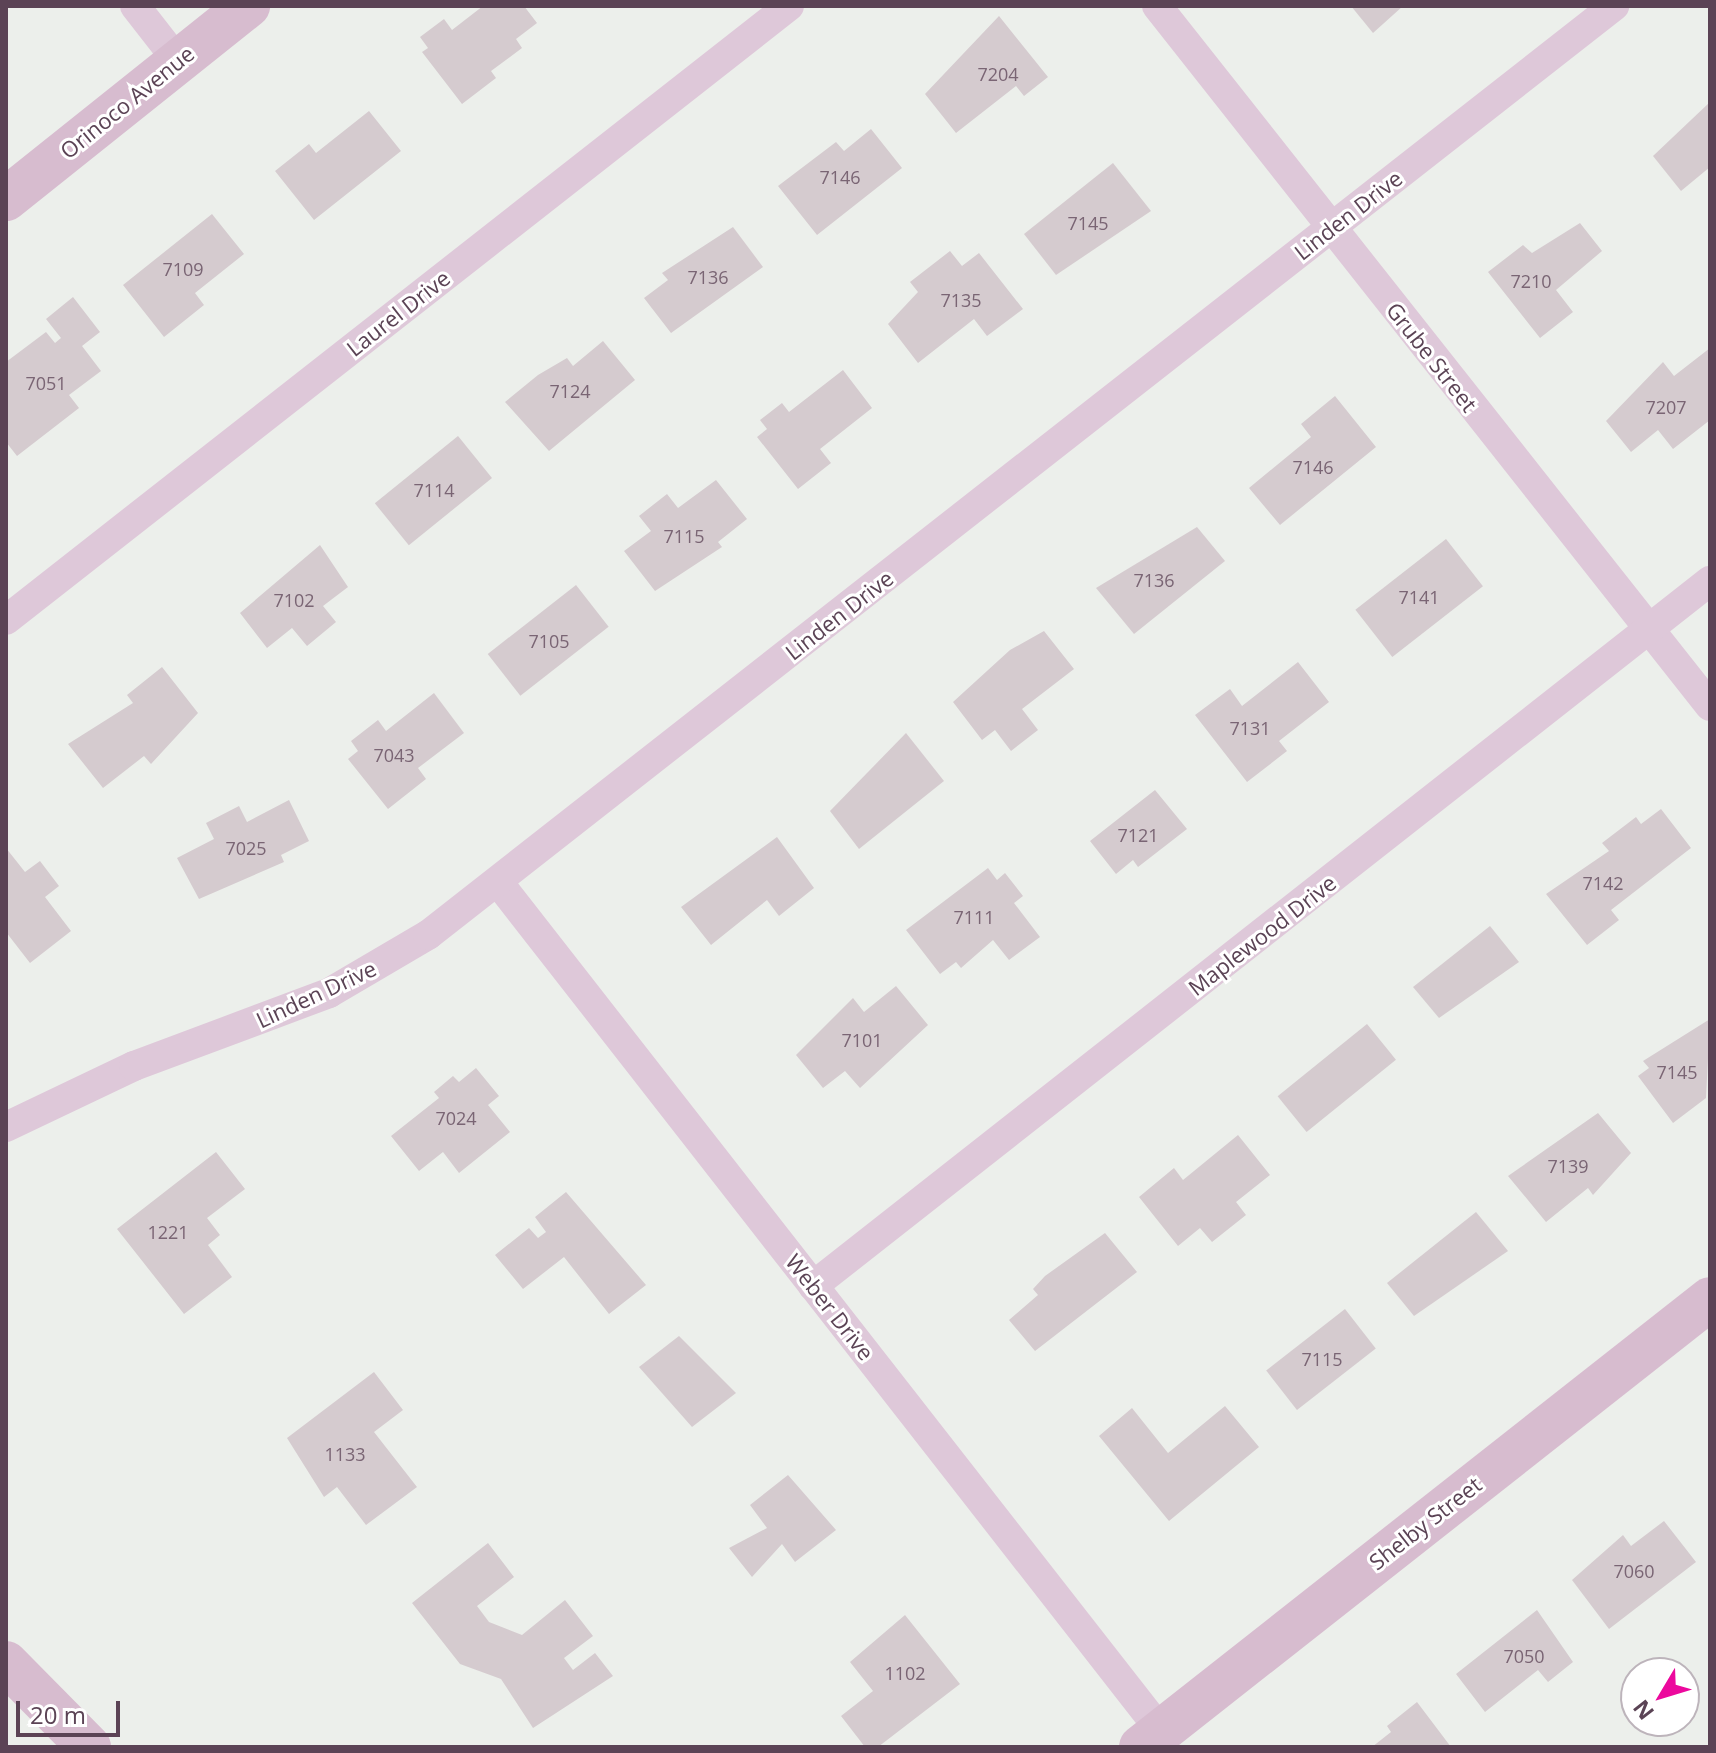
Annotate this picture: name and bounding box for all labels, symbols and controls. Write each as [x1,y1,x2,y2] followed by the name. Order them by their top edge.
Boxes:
[55,40,199,164] street label: Orinoco Avenue
[977,63,1019,85] house number: 7204
[1289,165,1407,265] street label: Linden Drive
[819,166,861,188] house number: 7146
[1067,212,1109,234] house number: 7145
[162,258,204,280] house number: 7109
[341,265,455,361] street label: Laurel Drive
[687,266,729,288] house number: 7136
[1510,270,1552,292] house number: 7210
[940,289,982,311] house number: 7135
[1381,297,1483,417] street label: Grube Street
[25,372,67,394] house number: 7051
[549,380,591,402] house number: 7124
[1645,396,1687,418] house number: 7207
[1292,456,1334,478] house number: 7146
[413,479,455,501] house number: 7114
[663,525,705,547] house number: 7115
[780,565,898,665] street label: Linden Drive
[1133,569,1175,591] house number: 7136
[1398,586,1440,608] house number: 7141
[273,589,315,611] house number: 7102
[528,630,570,652] house number: 7105
[1229,717,1271,739] house number: 7131
[373,744,415,766] house number: 7043
[1117,824,1159,846] house number: 7121
[225,837,267,859] house number: 7025
[1183,869,1341,1001] street label: Maplewood Drive
[1582,872,1624,894] house number: 7142
[953,906,995,928] house number: 7111
[252,955,380,1033] street label: Linden Drive
[841,1029,883,1051] house number: 7101
[1656,1061,1698,1083] house number: 7145
[435,1107,477,1129] house number: 7024
[1547,1155,1589,1177] house number: 7139
[147,1221,189,1243] house number: 1221
[780,1249,880,1365] street label: Weber Drive
[1301,1348,1343,1370] house number: 7115
[324,1443,366,1465] house number: 1133
[1364,1471,1486,1575] street label: Shelby Street
[1613,1560,1655,1582] house number: 7060
[1503,1645,1545,1667] house number: 7050
[1620,1657,1700,1737] north arrow
[884,1662,926,1684] house number: 1102
[20,1685,124,1735] scale bar
[1625,1694,1660,1727] text: N
[30,1698,86,1731] text: 20 m

